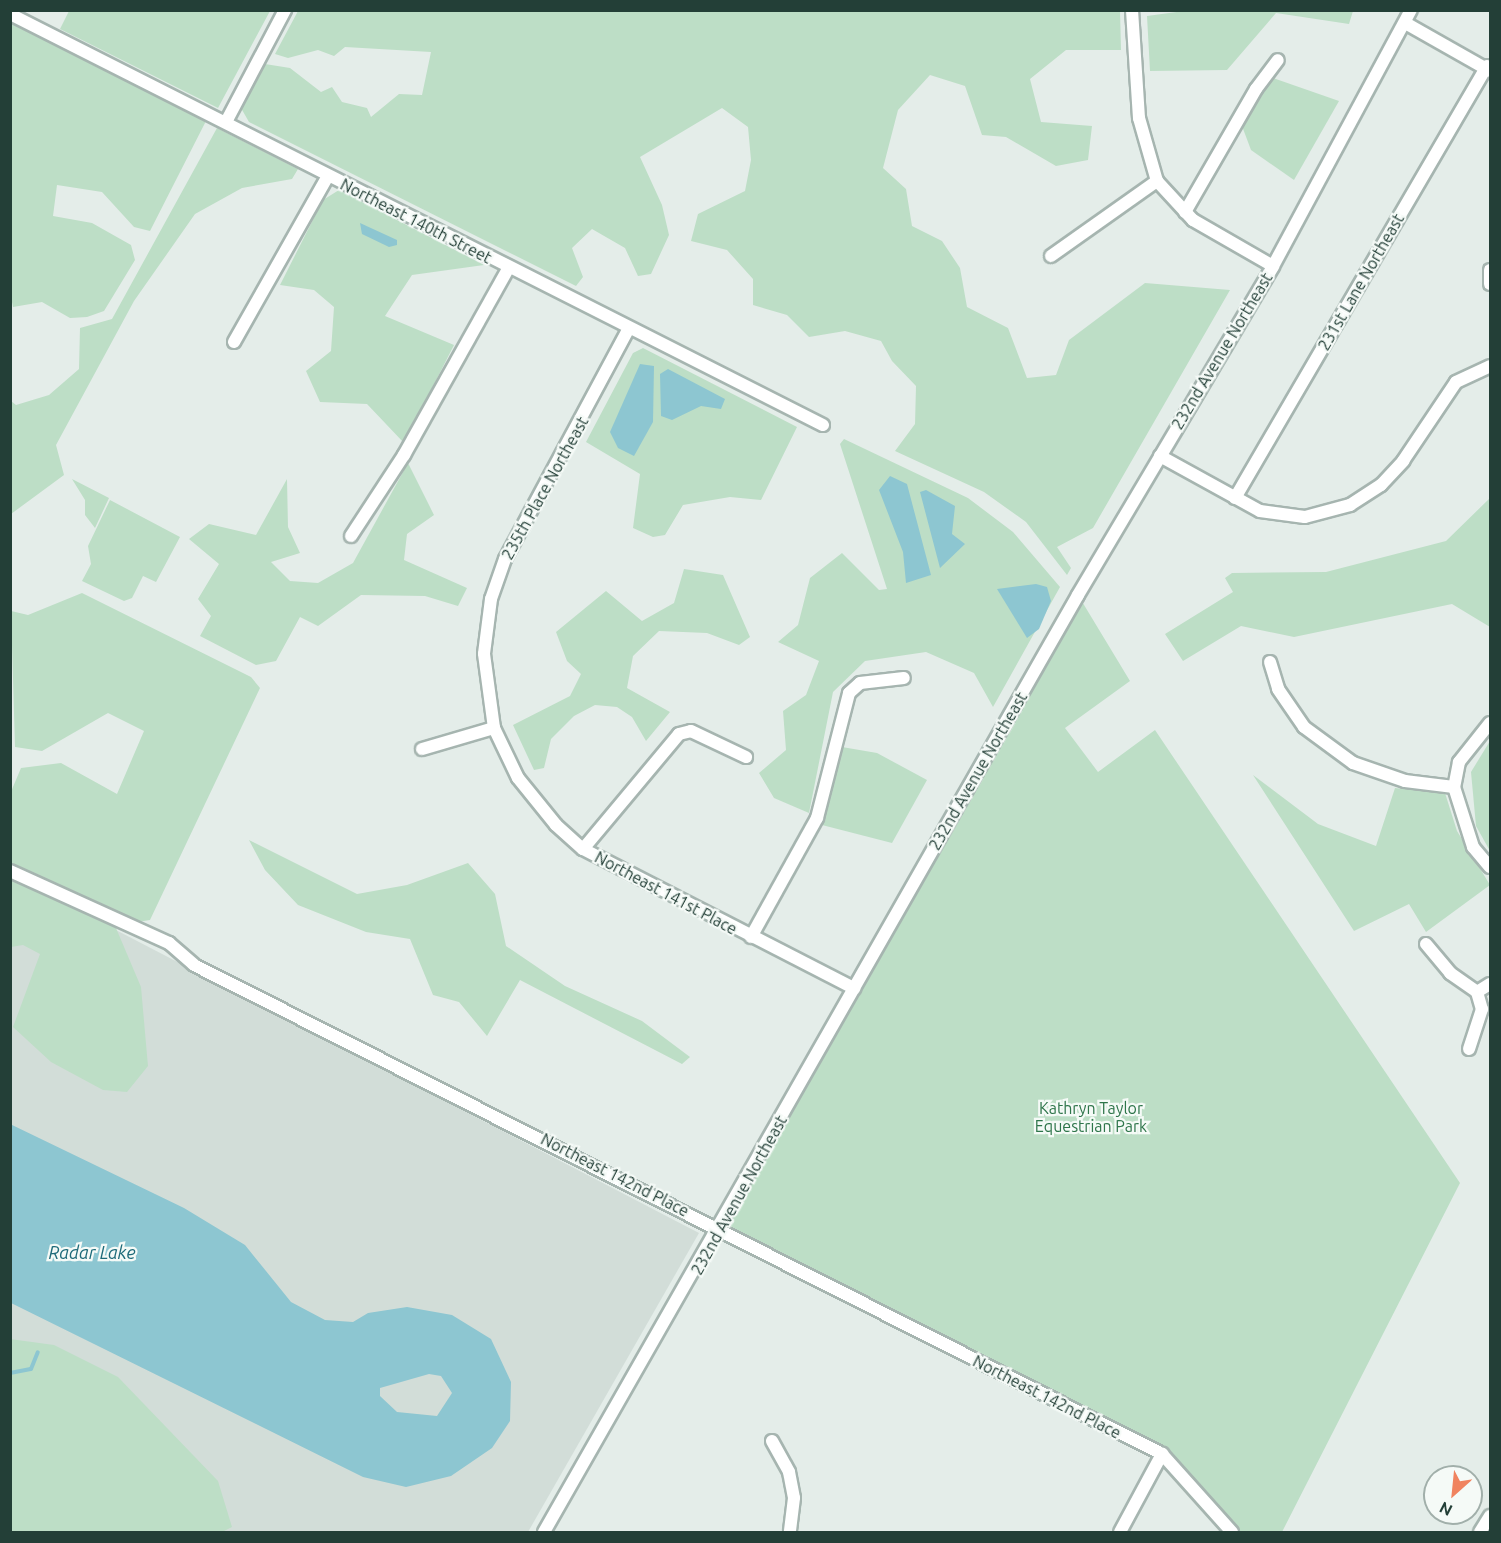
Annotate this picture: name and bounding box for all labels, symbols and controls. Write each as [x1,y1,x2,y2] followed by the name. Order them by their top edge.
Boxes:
[337,175,495,267] street label: Northeast 140th Street
[1314,210,1408,354] street label: 231st Lane Northeast
[1168,269,1276,433] street label: 232nd Avenue Northeast
[498,413,592,563] street label: 235th Place Northeast
[925,689,1031,853] street label: 232nd Avenue Northeast
[592,847,740,939] street label: Northeast 141st Place
[1035,1098,1147,1136] park label: Kathryn Taylor Equestrian Park
[687,1112,791,1278] street label: 232nd Avenue Northeast
[538,1129,692,1221] street label: Northeast 142nd Place
[48,1241,136,1263] water label: Radar Lake
[970,1351,1124,1443] street label: Northeast 142nd Place
[1423,1465,1483,1525] north arrow
[1436,1499,1455,1520] text: N

